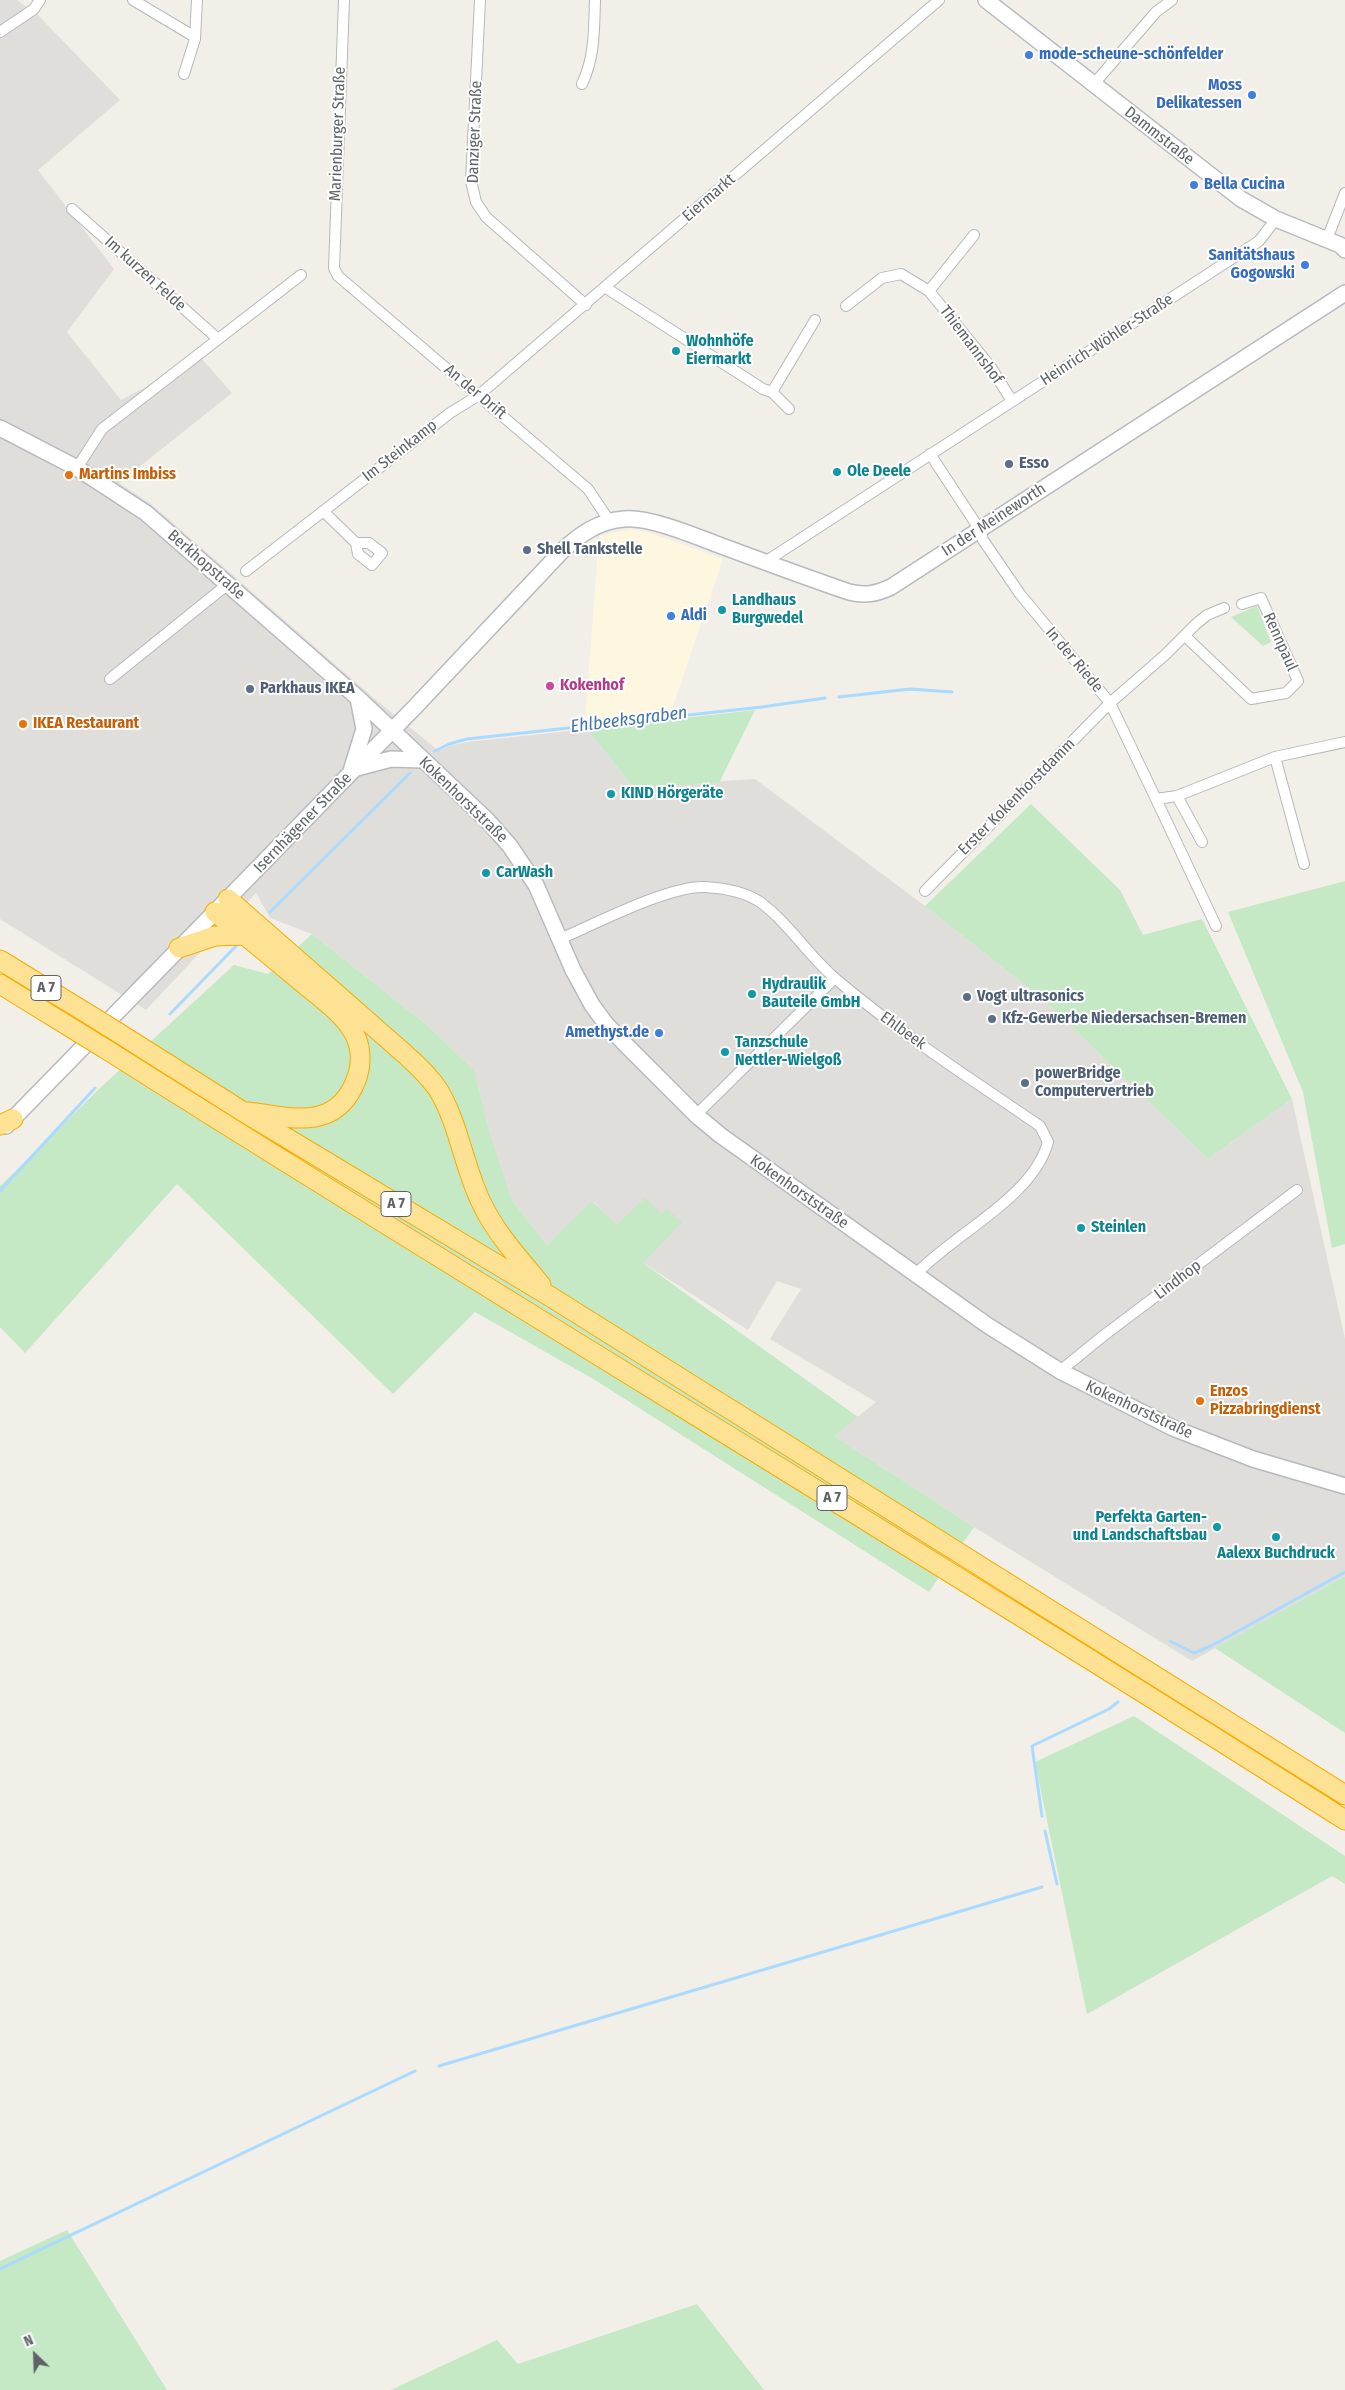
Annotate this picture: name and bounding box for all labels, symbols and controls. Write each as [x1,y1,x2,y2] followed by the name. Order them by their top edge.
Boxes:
[1039,45,1223,65] place label: mode-scheune-schönfelder
[1023,49,1035,61] marker: mode-scheune-schönfelder
[326,66,350,202] street label: Marienburger Straße
[1156,76,1242,114] place label: Moss Delikatessen
[464,80,486,184] street label: Danziger Straße
[1246,89,1258,101] marker: Moss Delikatessen
[1120,103,1198,169] street label: Dammstraße
[679,170,739,226] street label: Eiermarkt
[1204,175,1285,195] place label: Bella Cucina
[1188,179,1200,191] marker: Bella Cucina
[100,233,190,315] street label: Im kurzen Felde
[1209,246,1295,284] place label: Sanitätshaus Gogowski
[1299,259,1311,271] marker: Sanitätshaus Gogowski
[1037,290,1177,390] street label: Heinrich-Wöhler-Straße
[935,302,1007,388] street label: Thiemannshof
[686,332,754,370] place label: Wohnhöfe Eiermarkt
[670,345,682,357] marker: Wohnhöfe Eiermarkt
[440,360,510,424] street label: An der Drift
[359,416,441,486] street label: Im Steinkamp
[1019,454,1049,474] place label: Esso
[1003,458,1015,470] marker: Esso
[847,462,911,482] place label: Ole Deele
[79,465,176,485] place label: Martins Imbiss
[831,466,843,478] marker: Ole Deele
[63,469,75,481] marker: Martins Imbiss
[938,479,1050,561] street label: In der Meineworth
[163,526,249,604] street label: Berkhopstraße
[537,540,643,560] place label: Shell Tankstelle
[521,544,533,556] marker: Shell Tankstelle
[732,591,803,629] place label: Landhaus Burgwedel
[716,604,728,616] marker: Landhaus Burgwedel
[681,606,707,626] place label: Aldi
[665,610,677,622] marker: Aldi
[1259,610,1301,674] street label: Rennpaul
[1041,623,1107,697] street label: In der Riede
[560,676,624,696] place label: Kokenhof
[260,679,355,699] place label: Parkhaus IKEA
[544,680,556,692] marker: Kokenhof
[244,683,256,695] marker: Parkhaus IKEA
[569,702,689,738] water label: Ehlbeeksgraben
[33,714,139,734] place label: IKEA Restaurant
[17,718,29,730] marker: IKEA Restaurant
[955,735,1079,859] street label: Erster Kokenhorstdamm
[415,753,511,847] street label: Kokenhorststraße
[250,769,356,877] street label: Isernhägener Straße
[621,784,723,804] place label: KIND Hörgeräte
[605,788,617,800] marker: KIND Hörgeräte
[496,863,553,883] place label: CarWash
[480,867,492,879] marker: CarWash
[762,975,860,1013] place label: Hydraulik Bauteile GmbH
[31,976,61,1000] road number: A 7
[977,987,1084,1007] place label: Vogt ultrasonics
[746,988,758,1000] marker: Hydraulik Bauteile GmbH
[961,991,973,1003] marker: Vogt ultrasonics
[876,1008,930,1054] street label: Ehlbeek
[1002,1009,1246,1029] place label: Kfz-Gewerbe Niedersachsen-Bremen
[986,1013,998,1025] marker: Kfz-Gewerbe Niedersachsen-Bremen
[565,1023,649,1043] place label: Amethyst.de
[653,1027,665,1039] marker: Amethyst.de
[735,1033,842,1071] place label: Tanzschule Nettler-Wielgoß
[719,1046,731,1058] marker: Tanzschule Nettler-Wielgoß
[1035,1064,1154,1102] place label: powerBridge Computervertrieb
[1019,1077,1031,1089] marker: powerBridge Computervertrieb
[746,1151,852,1233] street label: Kokenhorststraße
[381,1192,411,1216] road number: A 7
[1091,1218,1146,1238] place label: Steinlen
[1075,1222,1087,1234] marker: Steinlen
[1151,1256,1205,1304] street label: Lindhop
[1082,1377,1196,1443] street label: Kokenhorststraße
[1210,1382,1321,1420] place label: Enzos Pizzabringdienst
[1194,1395,1206,1407] marker: Enzos Pizzabringdienst
[817,1486,847,1510] road number: A 7
[1073,1508,1207,1546] place label: Perfekta Garten- und Landschaftsbau
[1211,1521,1223,1533] marker: Perfekta Garten- und Landschaftsbau
[1270,1531,1282,1543] marker: Aalexx Buchdruck
[1217,1544,1335,1564] place label: Aalexx Buchdruck
[10,2330,60,2380] north arrow
[21,2331,36,2350] text: N

